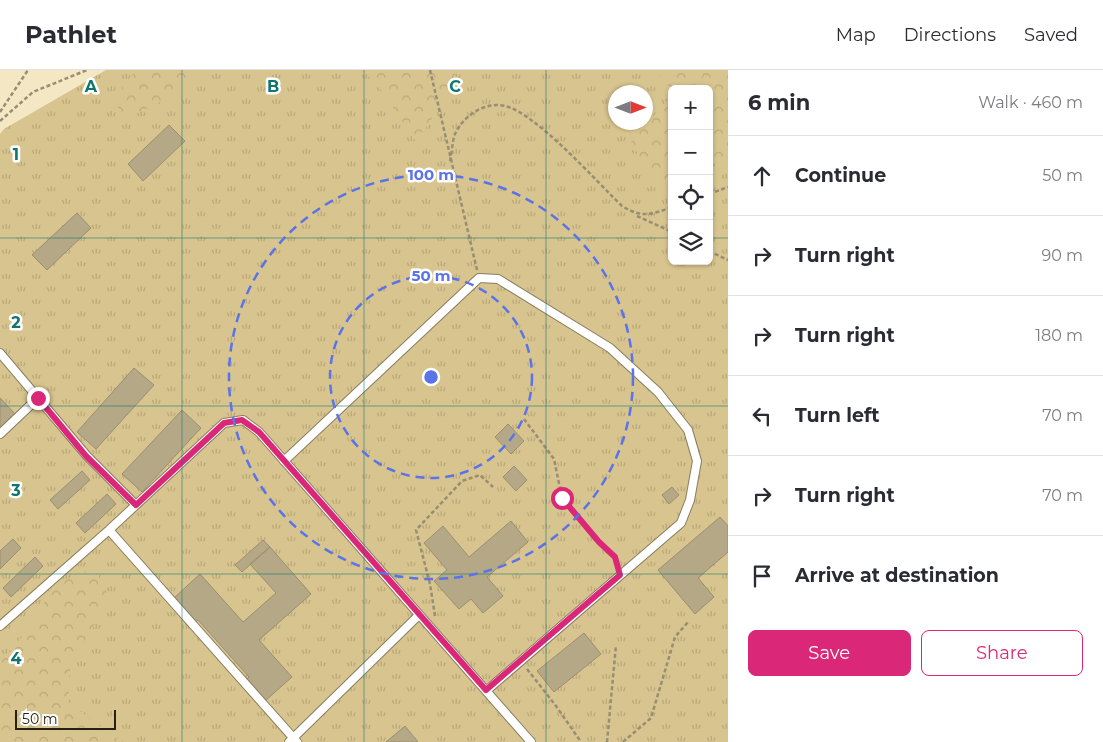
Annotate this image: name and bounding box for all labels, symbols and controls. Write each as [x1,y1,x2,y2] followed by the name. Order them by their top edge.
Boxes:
[25,20,117,49] text: Pathlet
[836,24,876,46] text: Map
[904,24,996,46] text: Directions
[1024,24,1078,46] text: Saved
[84,77,98,96] text: A
[267,77,279,96] text: B
[449,77,461,96] text: C
[608,85,653,130] north arrow
[668,85,713,265] map controls
[668,85,713,130] button: +
[748,90,810,115] text: 6 min
[978,93,1083,112] text: Walk · 460 m
[668,130,713,175] button: −
[13,145,19,164] text: 1
[748,162,776,190] icon: ahead
[795,164,886,187] text: Continue
[408,165,454,184] text: 100 m
[1042,166,1083,185] text: 50 m
[668,175,713,220] button: locate
[668,220,713,265] button: layers
[748,242,776,270] icon: right
[795,244,895,267] text: Turn right
[1041,246,1083,265] text: 90 m
[411,266,451,285] text: 50 m
[11,313,21,332] text: 2
[748,322,776,350] icon: right
[795,324,895,347] text: Turn right
[1035,326,1083,345] text: 180 m
[422,368,440,386] centre of rings
[27,387,50,410] route end
[748,402,776,430] icon: left
[795,404,880,427] text: Turn left
[1042,406,1083,425] text: 70 m
[10,481,21,500] text: 3
[748,482,776,510] icon: right
[795,484,895,507] text: Turn right
[1042,486,1083,505] text: 70 m
[551,487,574,510] route start
[748,562,776,590] icon: arrive
[795,564,999,587] text: Arrive at destination
[748,630,911,676] button: Save
[921,630,1083,676] button: Share
[10,649,22,668] text: 4
[15,707,116,730] scale bar
[22,710,58,728] text: 50 m

